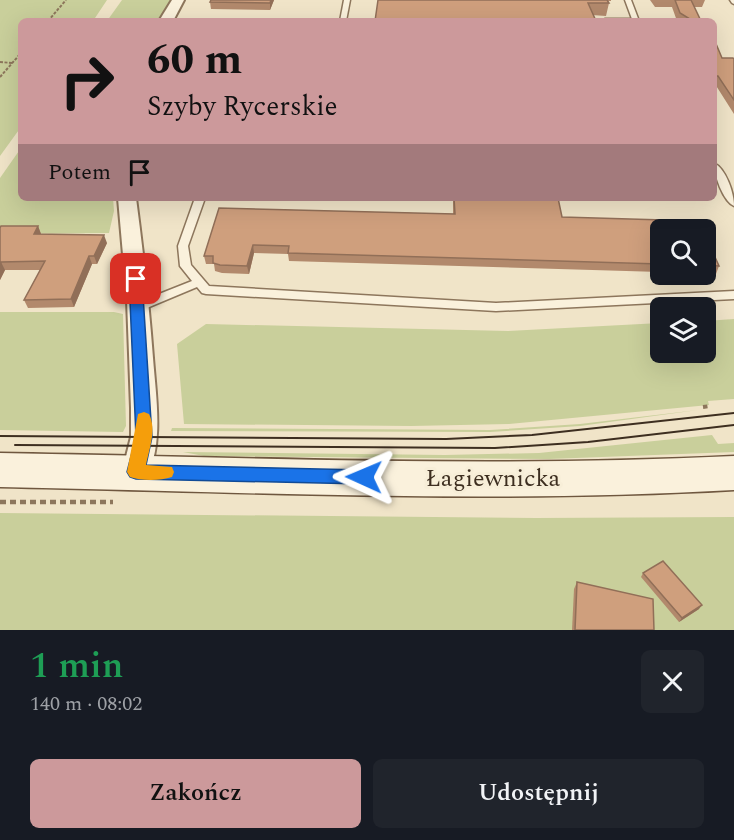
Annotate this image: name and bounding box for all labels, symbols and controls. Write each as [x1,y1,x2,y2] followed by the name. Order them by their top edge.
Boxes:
[147,29,242,92] text: 60 m
[48,42,126,120] icon: right
[147,86,338,128] text: Szyby Rycerskie
[48,156,111,189] text: Potem
[123,156,156,189] icon: arrive
[650,219,716,363] map controls
[650,219,716,285] button: search
[110,253,161,304] pin
[119,262,152,295] icon: arrive
[650,297,716,363] button: layers
[332,445,396,509] position arrow
[426,461,561,497] street label: Łagiewnicka
[30,639,123,694] text: 1 min
[641,650,704,713] button: close
[30,689,142,719] text: 140 m · 08:02
[30,759,361,828] button: Zakończ
[373,759,704,828] button: Udostępnij

